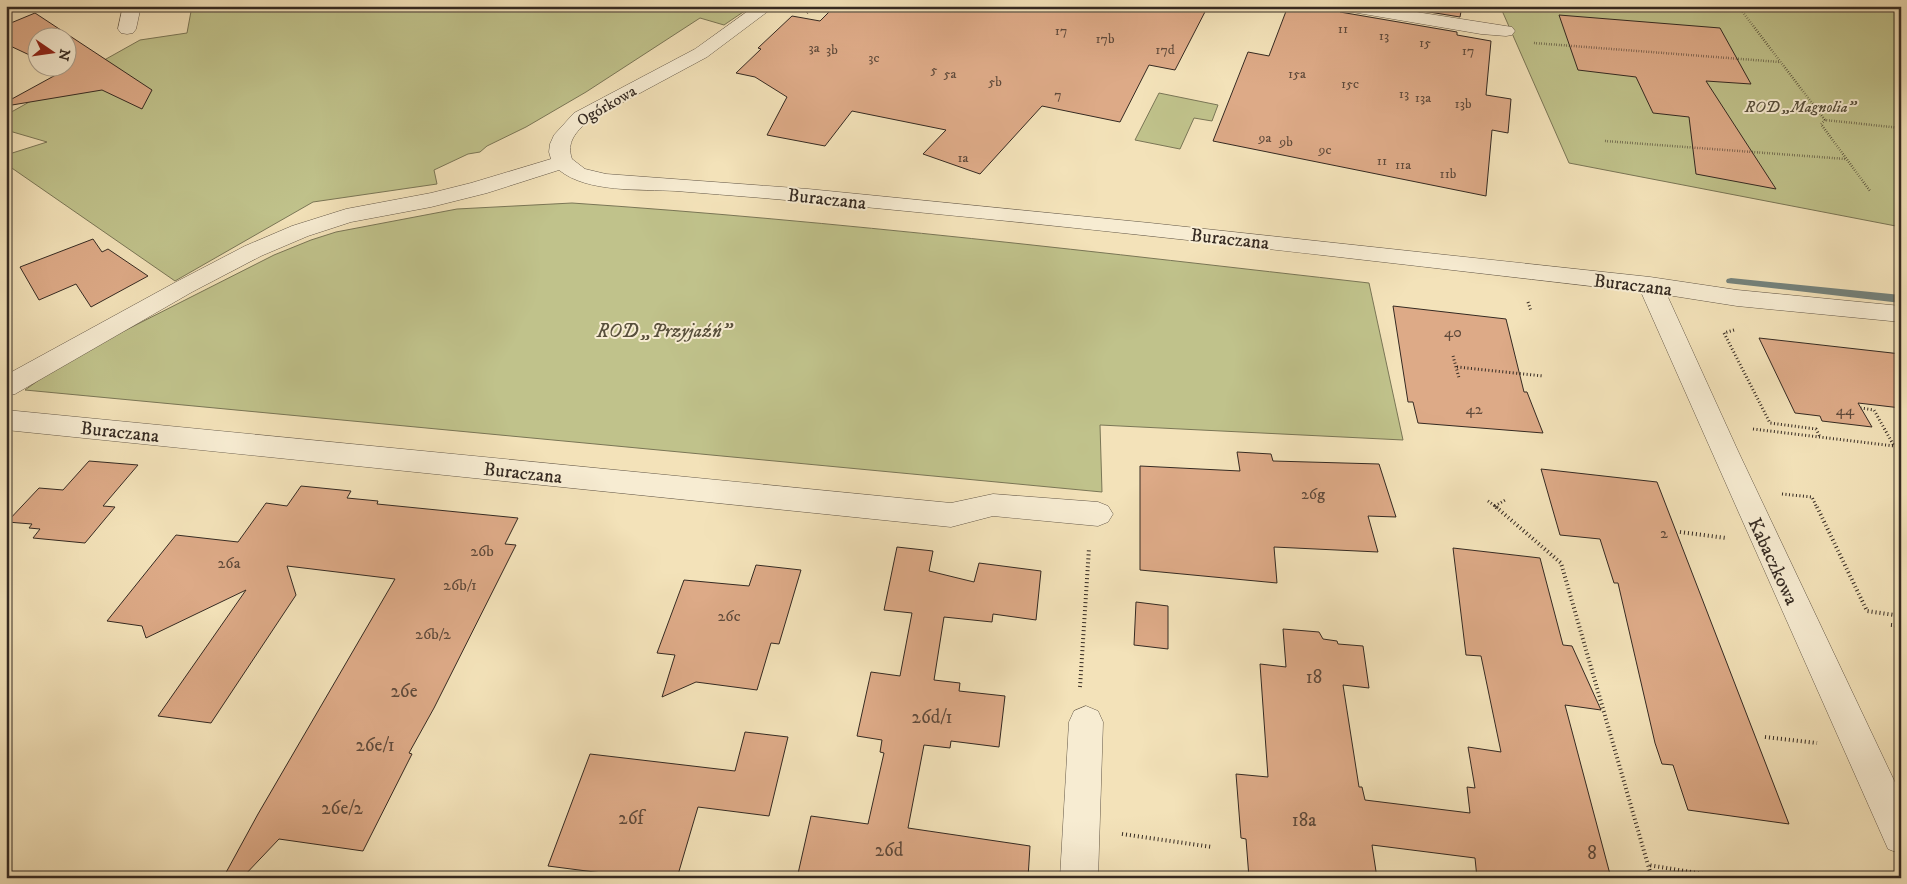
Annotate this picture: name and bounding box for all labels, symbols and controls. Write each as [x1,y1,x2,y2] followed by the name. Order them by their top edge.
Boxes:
[1338,20,1348,38] house number: 11
[1055,22,1067,40] house number: 17
[1379,27,1389,45] house number: 13
[28,28,78,78] north arrow
[1095,30,1115,48] house number: 17b
[1419,34,1431,52] house number: 15
[808,39,820,57] house number: 3a
[826,41,838,59] house number: 3b
[1155,41,1175,59] house number: 17d
[1462,42,1474,60] house number: 17
[54,47,74,63] text: N
[868,49,880,67] house number: 3c
[931,61,938,79] house number: 5
[944,65,957,83] house number: 5a
[1288,65,1306,83] house number: 15a
[988,73,1002,91] house number: 5b
[1341,75,1359,93] house number: 15c
[573,81,640,131] street label: Ogórkowa
[1399,85,1409,103] house number: 13
[1054,86,1062,104] house number: 7
[1415,89,1431,107] house number: 13a
[1455,95,1472,113] house number: 13b
[1744,97,1857,117] park label: ROD „Magnolia”
[1258,129,1272,147] house number: 9a
[1278,133,1293,151] house number: 9b
[1317,141,1332,159] house number: 9c
[957,149,969,167] house number: 1a
[1377,152,1387,170] house number: 11
[1395,156,1411,174] house number: 11a
[1440,165,1457,183] house number: 11b
[786,184,867,215] street label: Buraczana
[1189,224,1270,255] street label: Buraczana
[1592,269,1673,302] street label: Buraczana
[596,320,734,343] park label: ROD „Przyjaźń”
[1444,322,1462,342] house number: 40
[1465,399,1483,419] house number: 42
[1836,400,1855,420] house number: 44
[79,417,160,448] street label: Buraczana
[482,458,563,489] street label: Buraczana
[1301,484,1325,504] house number: 26g
[1742,514,1803,609] street label: Kabaczkowa
[1660,523,1668,543] house number: 2
[470,541,494,561] house number: 26b
[218,553,241,573] house number: 26a
[443,575,477,595] house number: 26b/1
[717,606,741,626] house number: 26c
[415,624,451,644] house number: 26b/2
[1306,666,1322,689] house number: 18
[390,680,418,703] house number: 26e
[912,706,952,729] house number: 26d/1
[355,734,395,757] house number: 26e/1
[321,797,363,820] house number: 26e/2
[618,807,647,830] house number: 26f
[1292,809,1316,832] house number: 18a
[875,839,904,862] house number: 26d
[1587,842,1597,865] house number: 8

